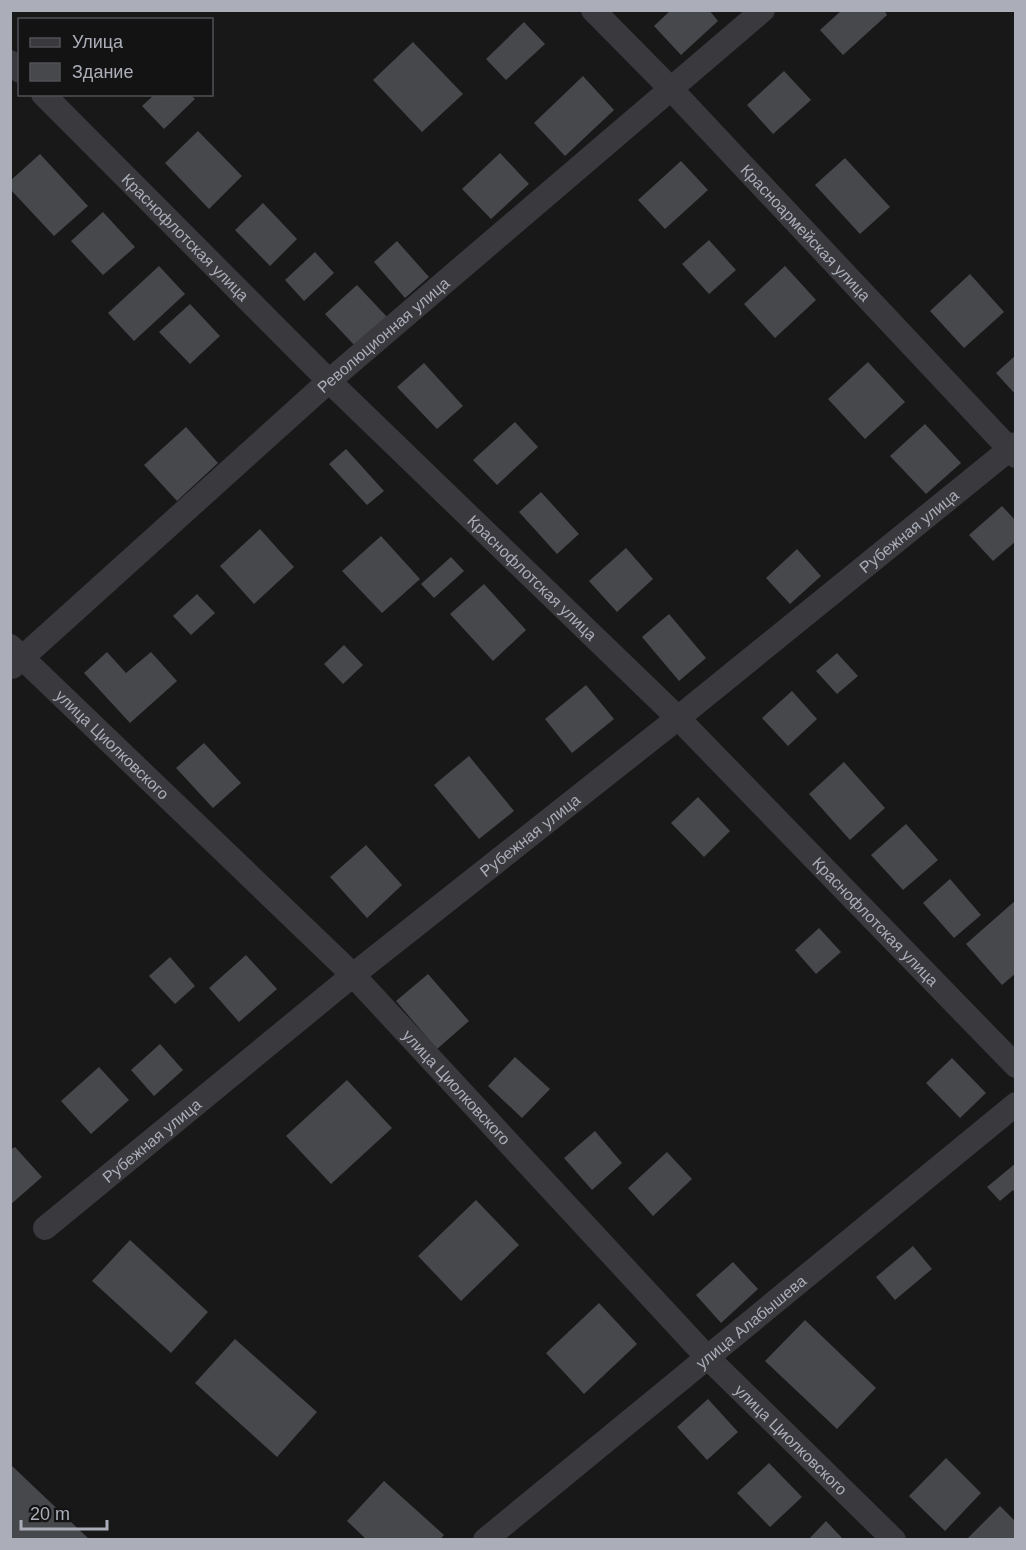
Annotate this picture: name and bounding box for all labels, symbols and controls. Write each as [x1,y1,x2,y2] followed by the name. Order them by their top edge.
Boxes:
[18,18,213,96] legend
[72,32,124,52] text: Улица
[72,62,133,82] text: Здание
[738,161,874,304] street label: Красноармейская улица
[119,170,252,304] street label: Краснофлотская улица
[314,274,452,396] street label: Революционная улица
[856,486,962,576] street label: Рубежная улица
[465,511,600,643] street label: Краснофлотская улица
[52,686,173,802] street label: улица Циолковского
[477,791,583,880] street label: Рубежная улица
[810,854,942,989] street label: Краснофлотская улица
[400,1026,514,1148] street label: улица Циолковского
[99,1095,204,1186] street label: Рубежная улица
[693,1272,809,1372] street label: улица Алабышева
[732,1381,851,1498] street label: улица Циолковского
[21,1493,106,1531] scale bar
[30,1504,70,1524] text: 20 m

